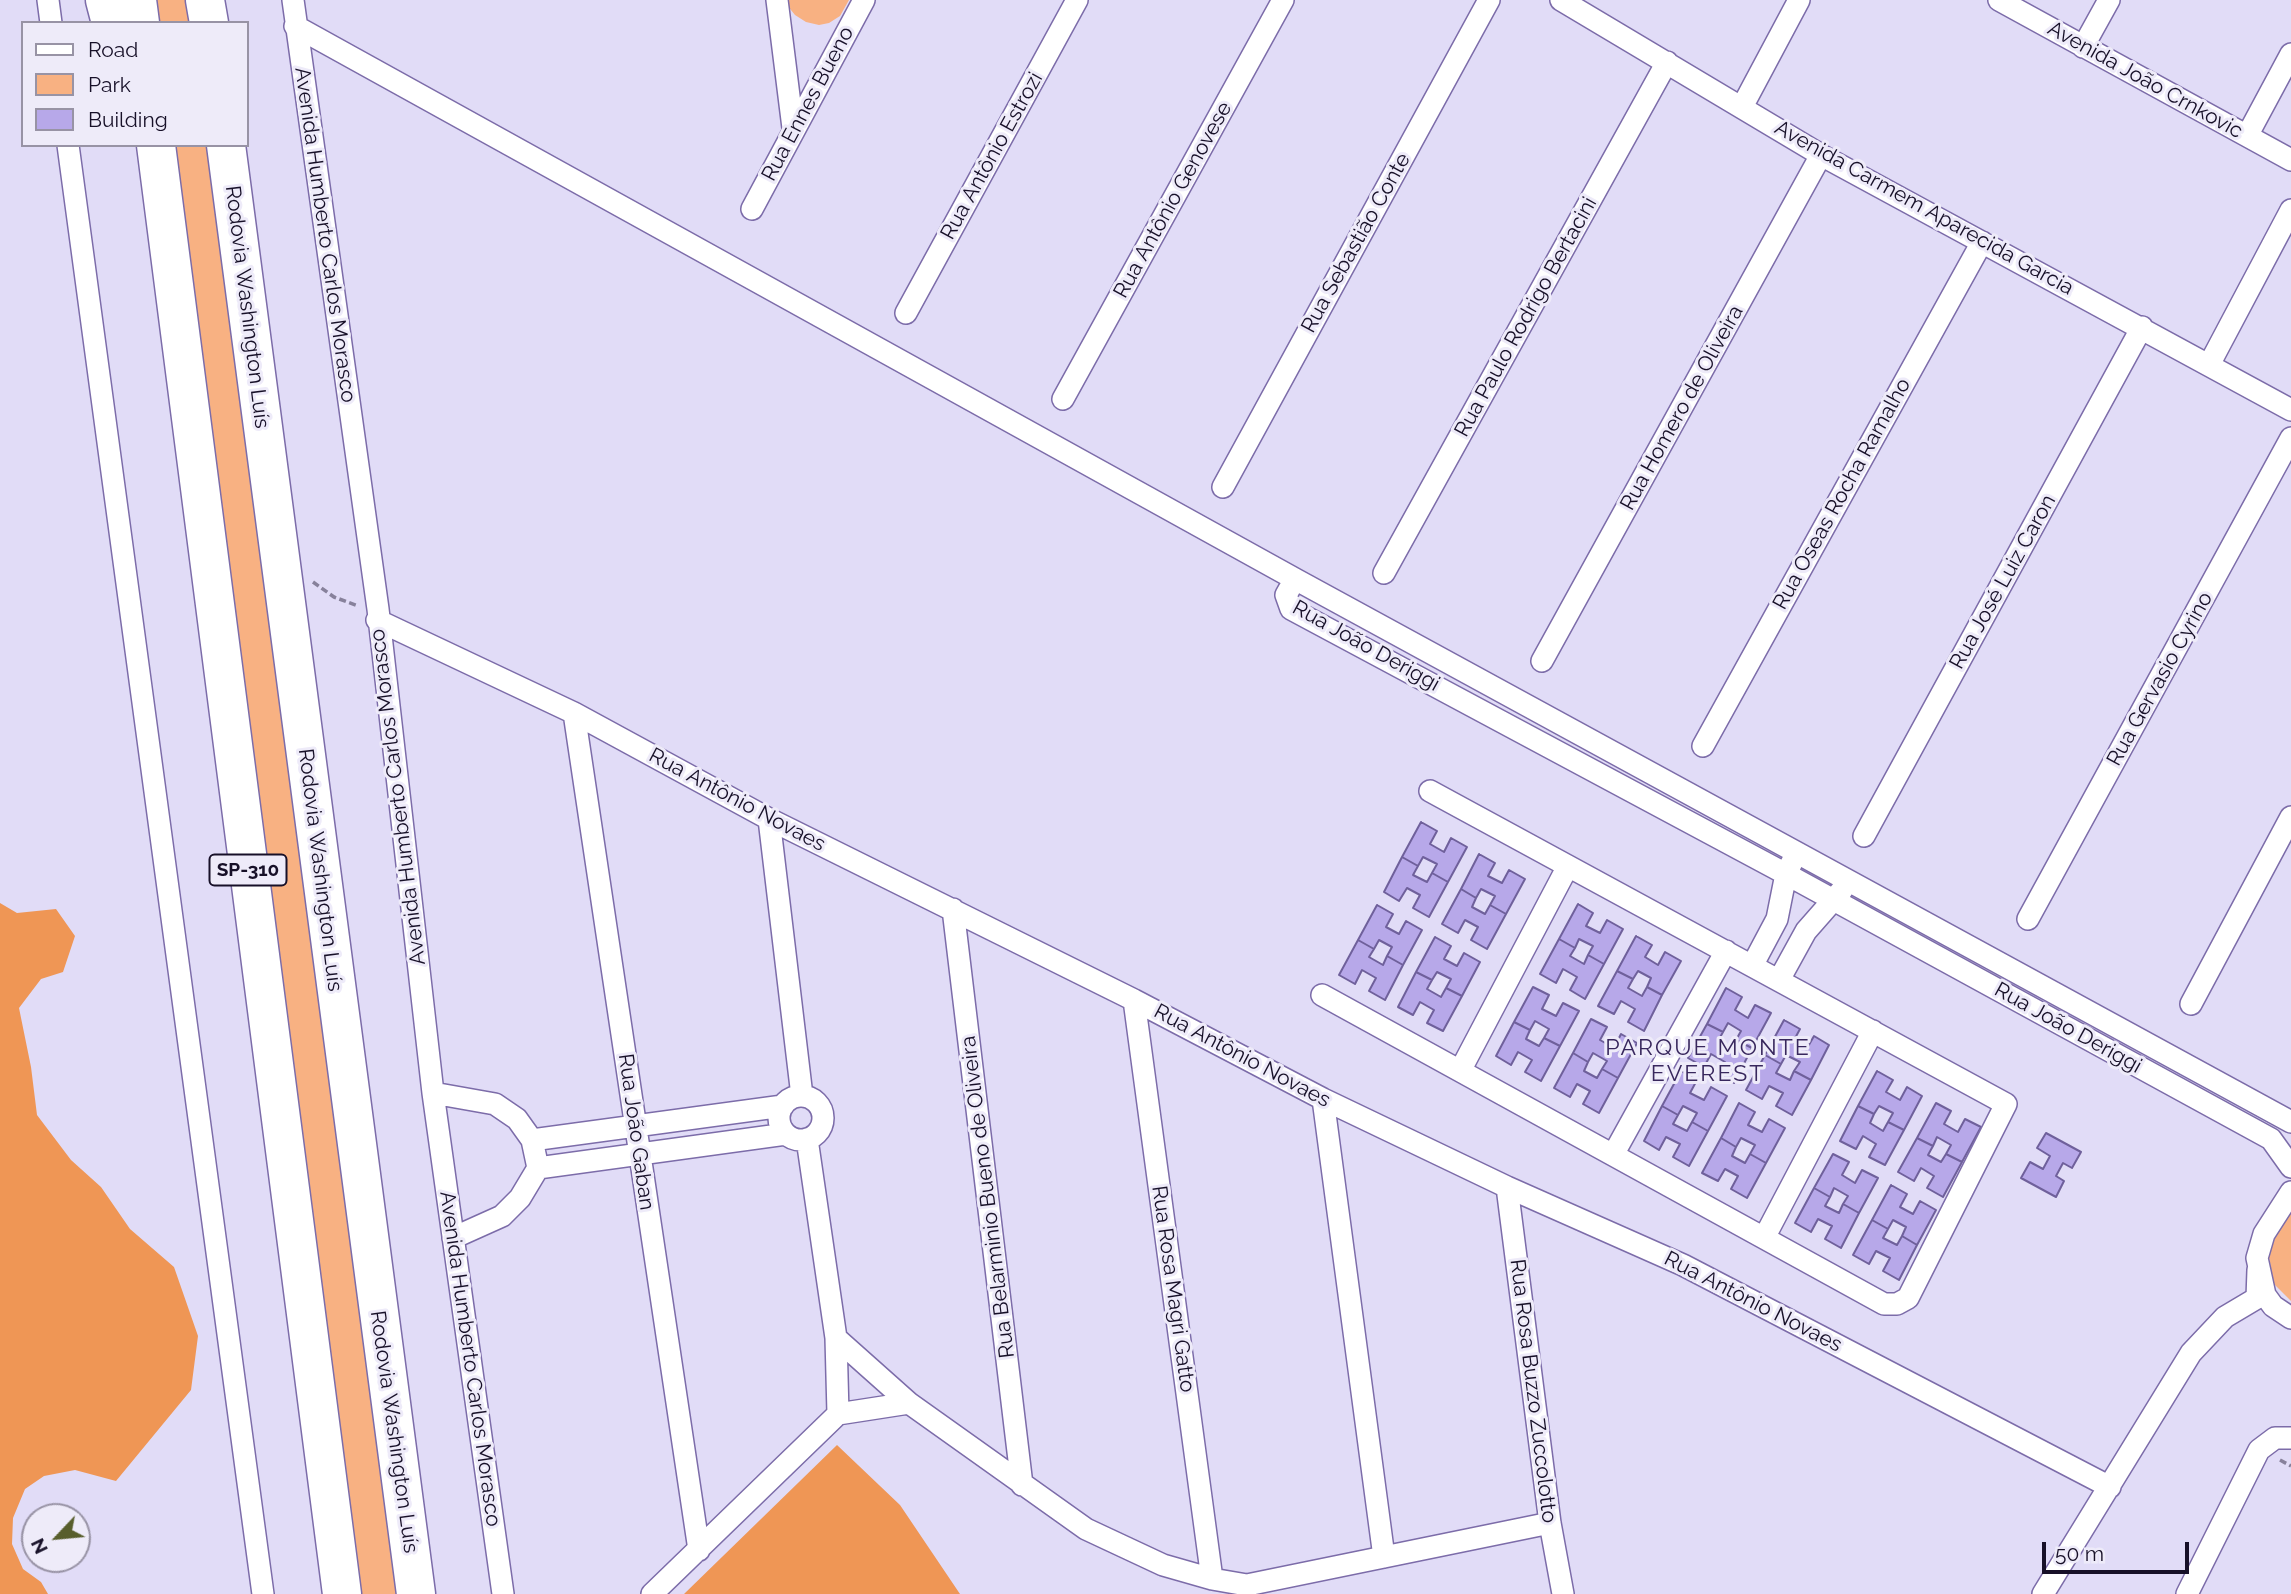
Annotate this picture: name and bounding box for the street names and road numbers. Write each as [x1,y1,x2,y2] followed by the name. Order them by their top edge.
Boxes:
[2043,16,2247,144] street label: Avenida João Crnkovic
[757,22,859,186] street label: Rua Ennes Bueno
[289,66,361,404] street label: Avenida Humberto Carlos Morasco
[936,68,1048,244] street label: Rua Antônio Estrozi
[1109,97,1237,303] street label: Rua Antônio Genovese
[1770,115,2078,301] street label: Avenida Carmem Aparecida Garcia
[1296,149,1416,337] street label: Rua Sebastião Conte
[220,184,274,430] street label: Rodovia Washington Luís
[1450,193,1602,441] street label: Rua Paulo Rodrigo Bertacini
[1615,301,1749,515] street label: Rua Homero de Oliveira
[1768,374,1916,614] street label: Rua Oseas Rocha Ramalho
[1945,490,2061,674] street label: Rua José Luiz Caron
[2102,588,2218,770] street label: Rua Gervasio Cyrino
[1288,595,1444,697] street label: Rua João Deriggi
[365,627,431,967] street label: Avenida Humberto Carlos Morasco
[644,743,830,857] street label: Rua Antônio Novaes
[293,747,347,993] street label: Rodovia Washington Luís
[210,855,286,886] road number: SP-310
[1990,977,2146,1079] street label: Rua João Deriggi
[1149,999,1335,1113] street label: Rua Antônio Novaes
[956,1034,1020,1360] street label: Rua Belarminio Bueno de Oliveira
[613,1052,659,1212] street label: Rua João Gaban
[1146,1184,1200,1394] street label: Rua Rosa Magri Gatto
[434,1190,506,1528] street label: Avenida Humberto Carlos Morasco
[1660,1246,1846,1358] street label: Rua Antônio Novaes
[1504,1258,1562,1524] street label: Rua Rosa Buzzo Zuccolotto
[365,1309,423,1555] street label: Rodovia Washington Luís

